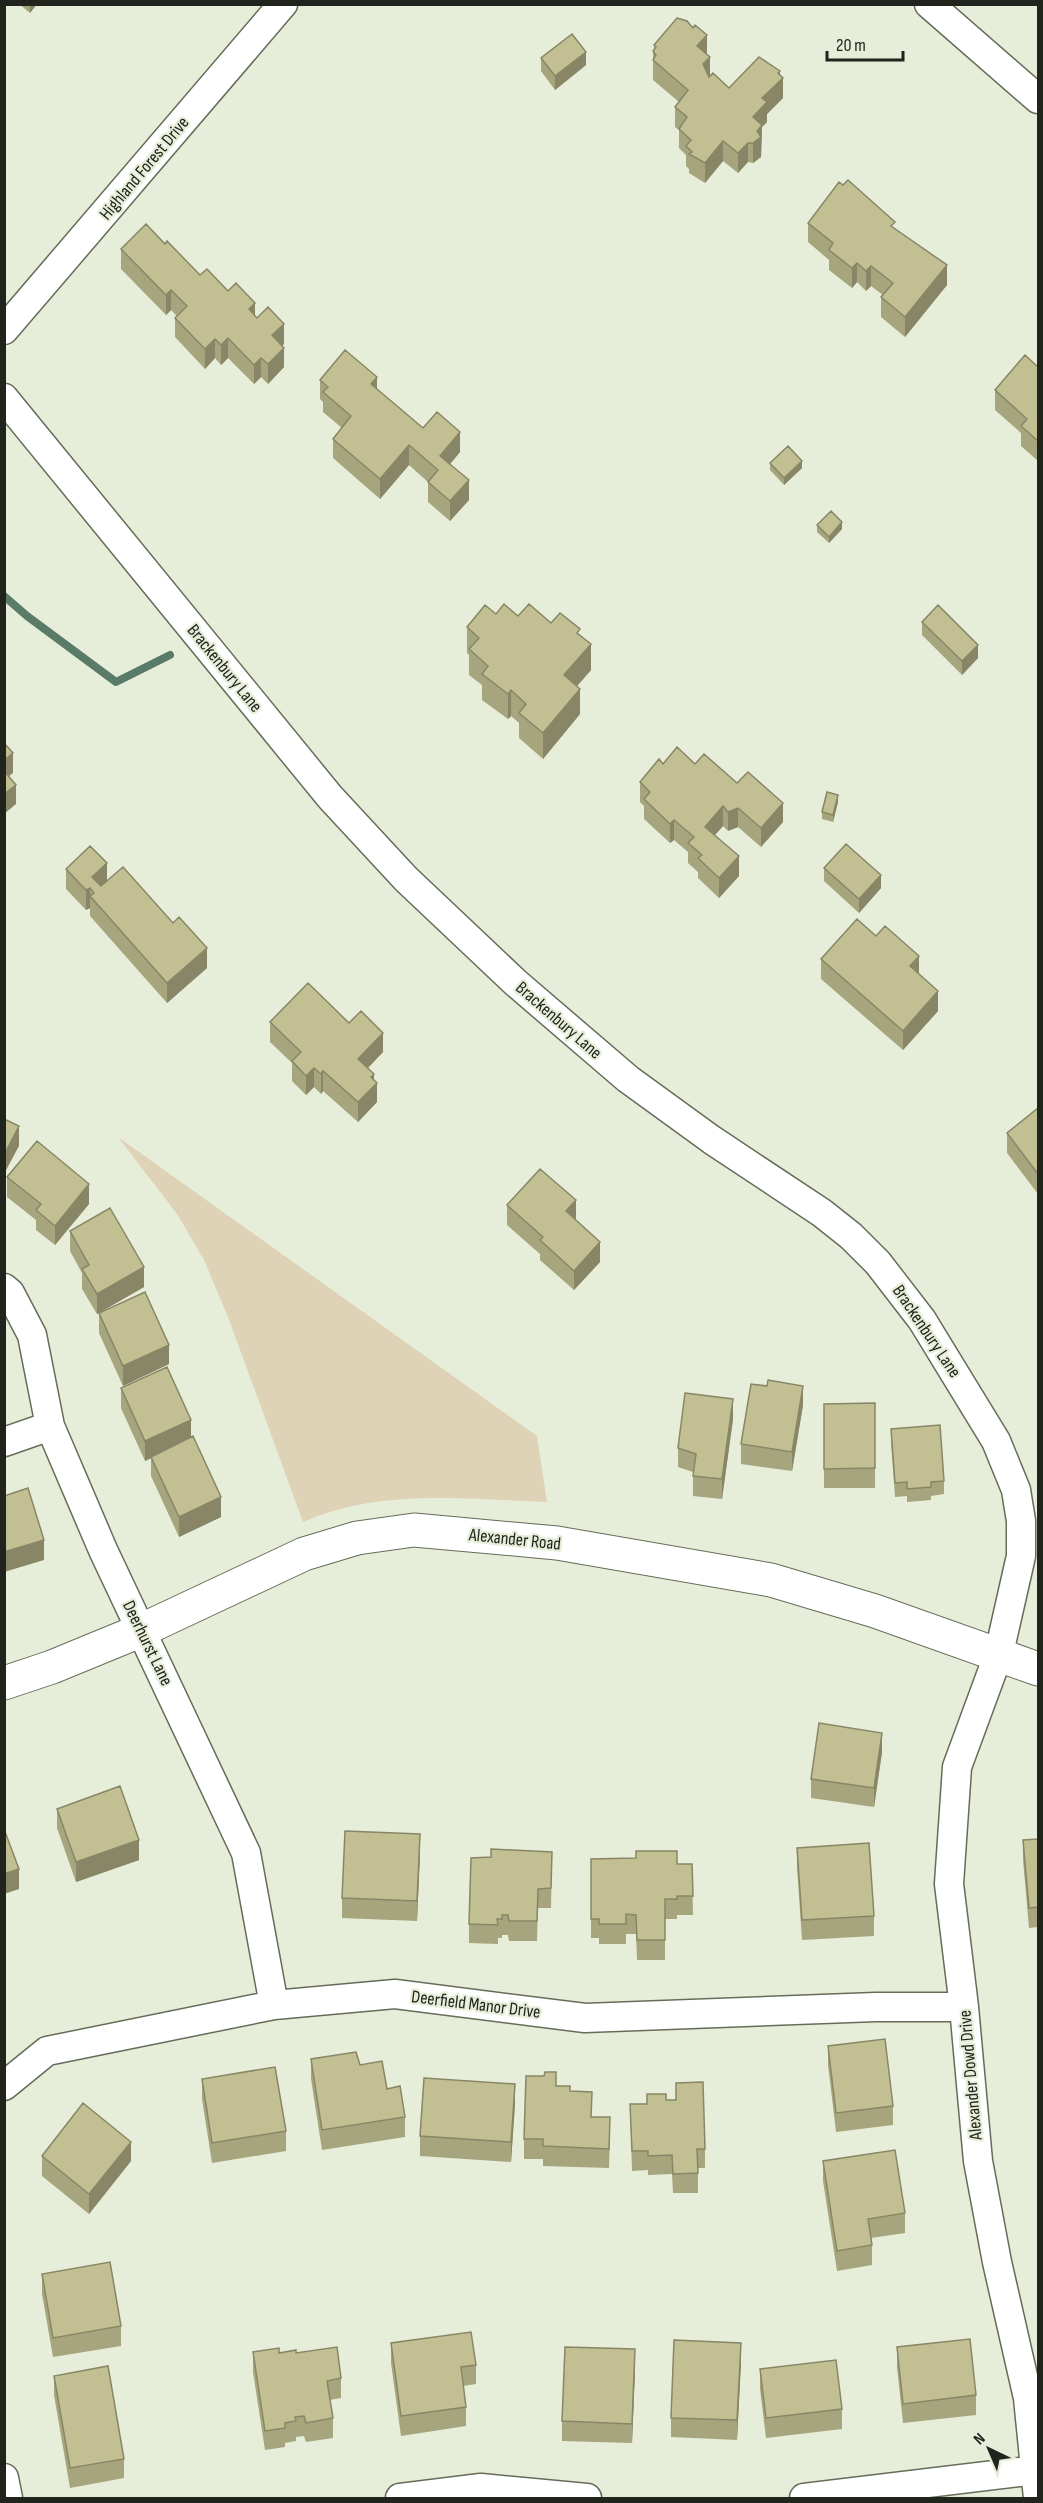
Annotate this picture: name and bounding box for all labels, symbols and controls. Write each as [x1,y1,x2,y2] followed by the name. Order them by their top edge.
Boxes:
[827,24,904,62] scale bar
[836,35,866,56] text: 20 m
[95,112,194,224] street label: Highland Forest Drive
[183,620,267,717] street label: Brackenbury Lane
[511,977,606,1063] street label: Brackenbury Lane
[888,1281,965,1382] street label: Brackenbury Lane
[467,1524,562,1555] street label: Alexander Road
[118,1597,177,1689] street label: Deerhurst Lane
[410,1986,542,2023] street label: Deerfield Manor Drive
[954,2009,987,2142] street label: Alexander Dowd Drive
[959,2419,1019,2479] north arrow
[970,2429,989,2449] text: N

